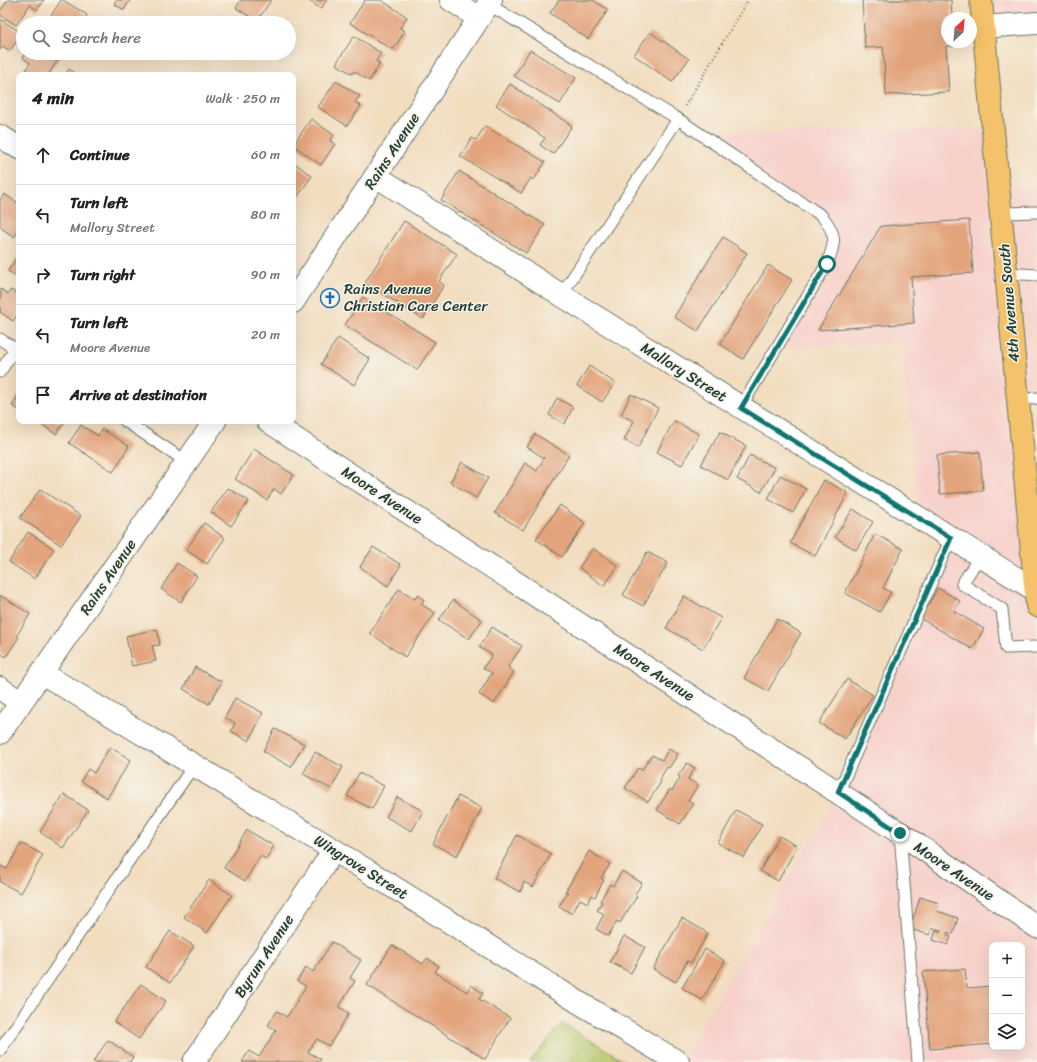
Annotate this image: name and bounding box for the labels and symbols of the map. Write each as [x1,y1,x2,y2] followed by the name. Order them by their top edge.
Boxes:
[941,12,977,48] north arrow
[357,107,427,195] street label: Rains Avenue
[991,242,1027,363] street label: 4th Avenue South
[818,255,836,273] route start
[344,276,488,319] place label: Rains Avenue Christian Care Center
[319,287,341,309] church icon: Rains Avenue Christian Care Center
[636,335,733,409] street label: Mallory Street
[336,459,428,531] street label: Moore Avenue
[73,533,143,621] street label: Rains Avenue
[608,636,700,708] street label: Moore Avenue
[891,824,909,842] route end
[309,828,414,907] street label: Wingrove Street
[908,834,1000,908] street label: Moore Avenue
[227,909,301,1003] street label: Byrum Avenue

